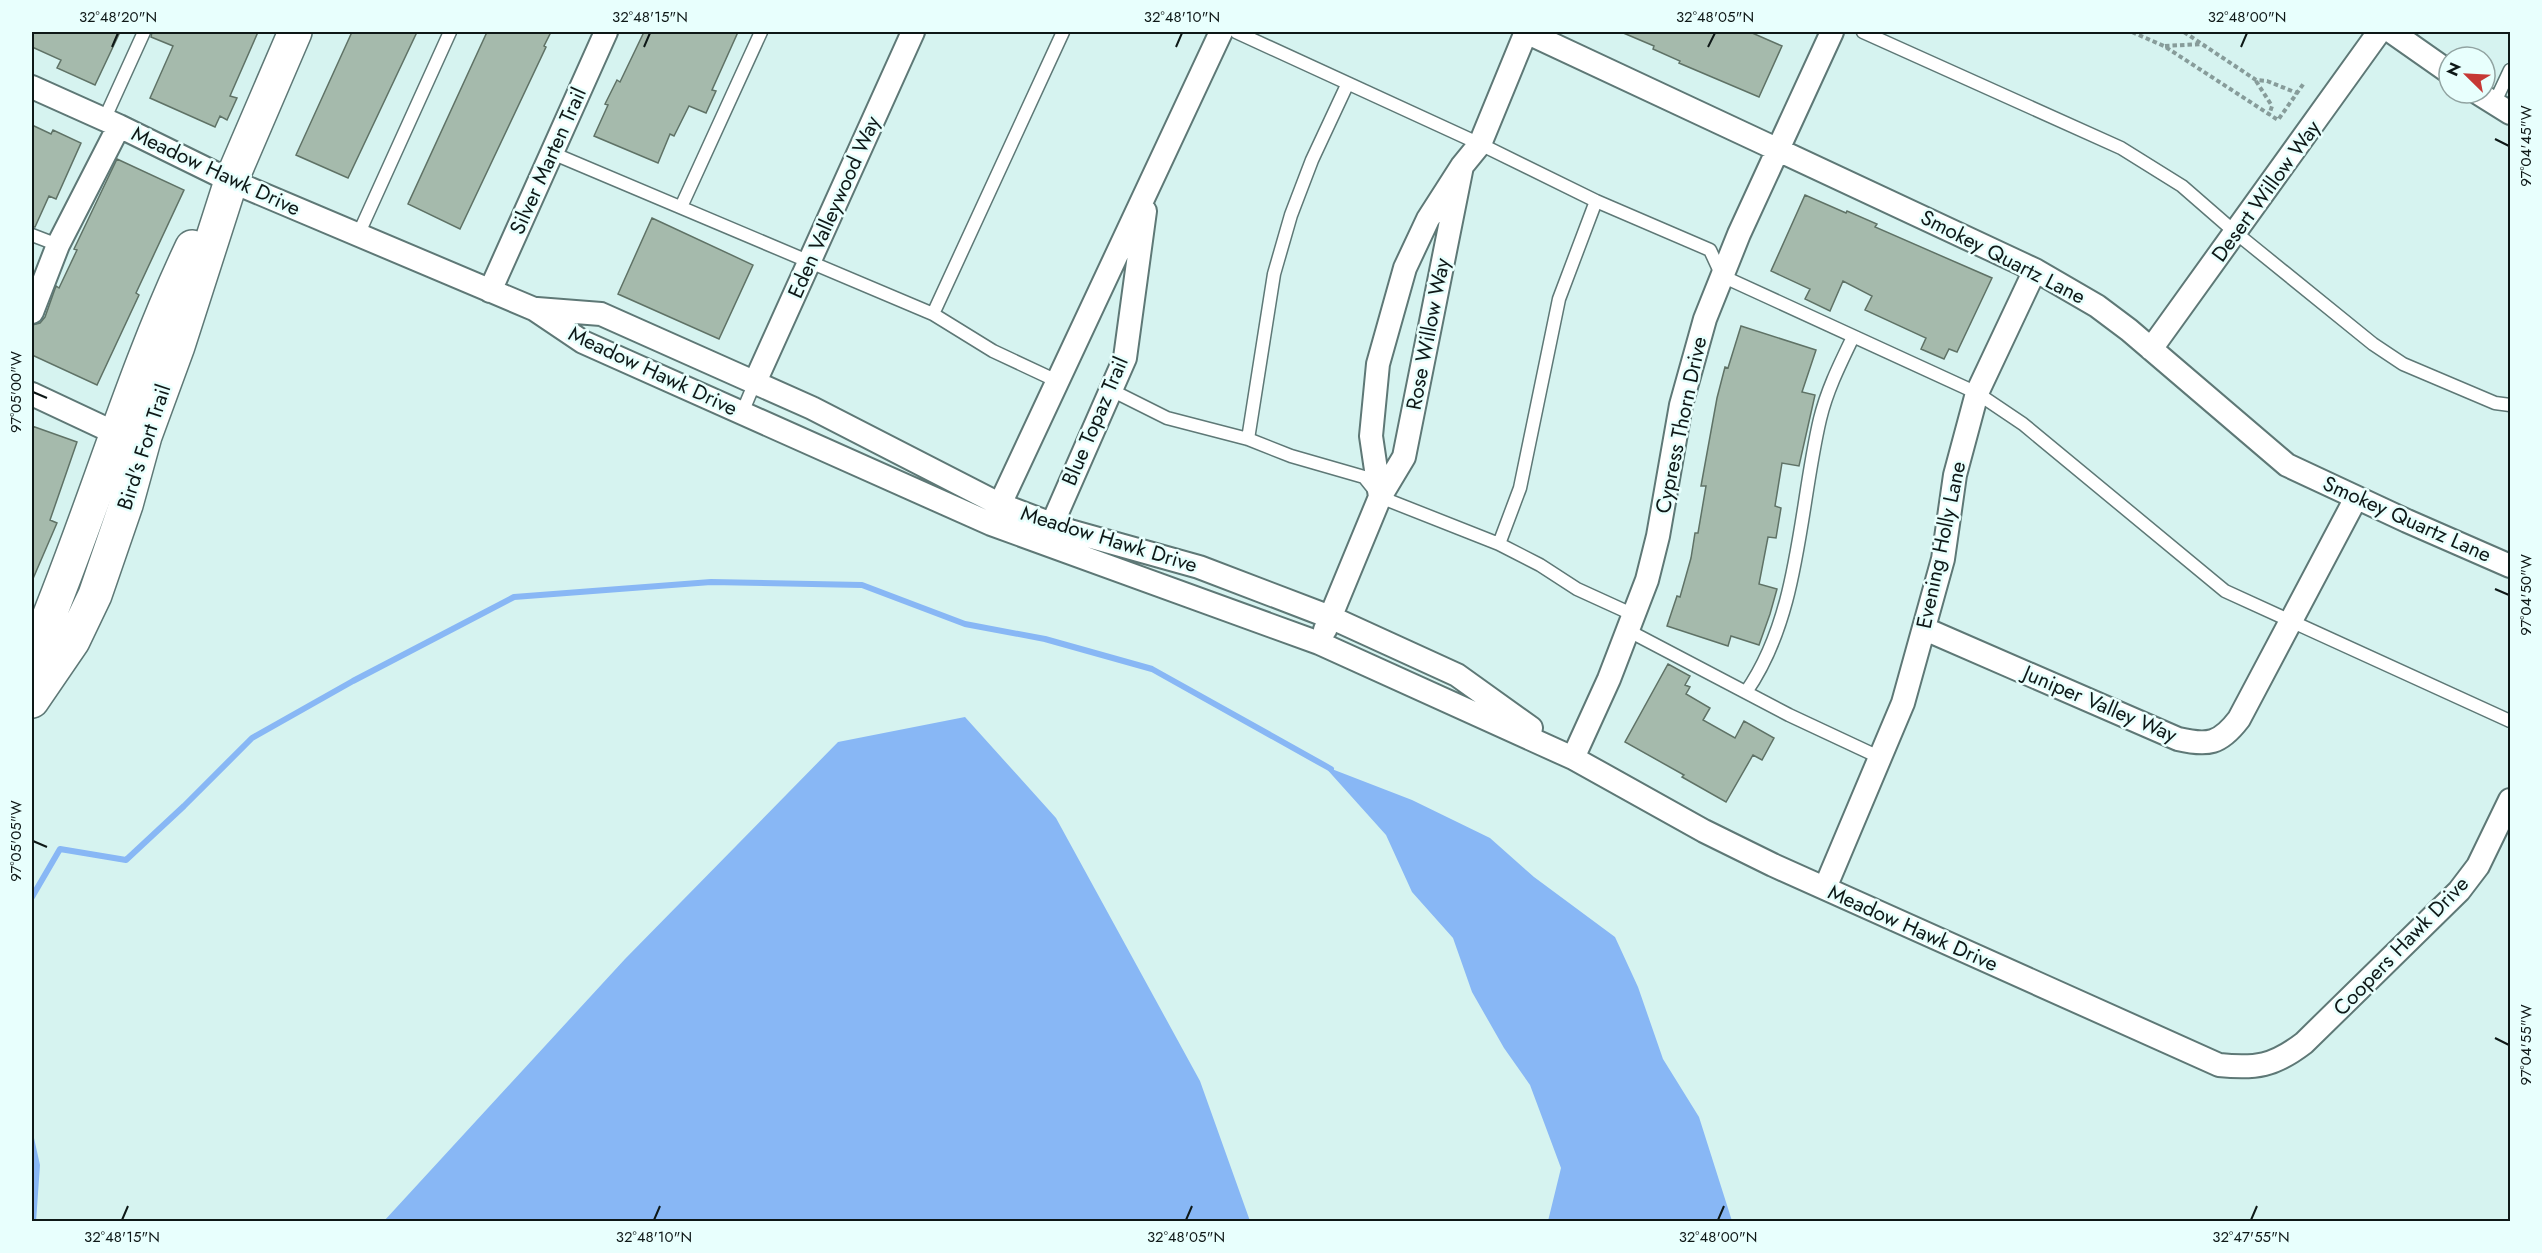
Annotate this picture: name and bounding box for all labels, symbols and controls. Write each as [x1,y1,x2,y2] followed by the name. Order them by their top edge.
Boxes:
[79,6,157,28] text: 32°48'20"N
[612,6,688,28] text: 32°48'15"N
[1144,6,1220,28] text: 32°48'10"N
[1676,6,1754,28] text: 32°48'05"N
[2208,6,2286,28] text: 32°48'00"N
[2437,45,2497,105] north arrow
[2441,59,2467,80] text: N
[502,83,594,239] street label: Silver Marten Trail
[2515,105,2537,187] text: 97°04'45"W
[780,110,888,303] street label: Eden Valleywood Way
[2204,113,2328,268] street label: Desert Willow Way
[127,119,305,223] street label: Meadow Hawk Drive
[1915,202,2091,312] street label: Smokey Quartz Lane
[1399,255,1458,413] street label: Rose Willow Way
[564,319,742,423] street label: Meadow Hawk Drive
[1648,334,1714,516] street label: Cypress Thorn Drive
[5,351,27,433] text: 97°05'00"W
[1054,352,1136,490] street label: Blue Topaz Trail
[110,380,178,514] street label: Bird's Fort Trail
[1909,458,1973,631] street label: Evening Holly Lane
[2318,468,2496,570] street label: Smokey Quartz Lane
[1017,498,1201,580] street label: Meadow Hawk Drive
[2515,554,2537,636] text: 97°04'50"W
[2016,657,2182,750] street label: Juniper Valley Way
[5,800,27,882] text: 97°05'05"W
[2326,869,2476,1022] street label: Coopers Hawk Drive
[1823,877,2003,979] street label: Meadow Hawk Drive
[2515,1004,2537,1086] text: 97°04'55"W
[84,1226,160,1248] text: 32°48'15"N
[616,1226,692,1248] text: 32°48'10"N
[1147,1226,1225,1248] text: 32°48'05"N
[1679,1226,1757,1248] text: 32°48'00"N
[2212,1226,2290,1248] text: 32°47'55"N

